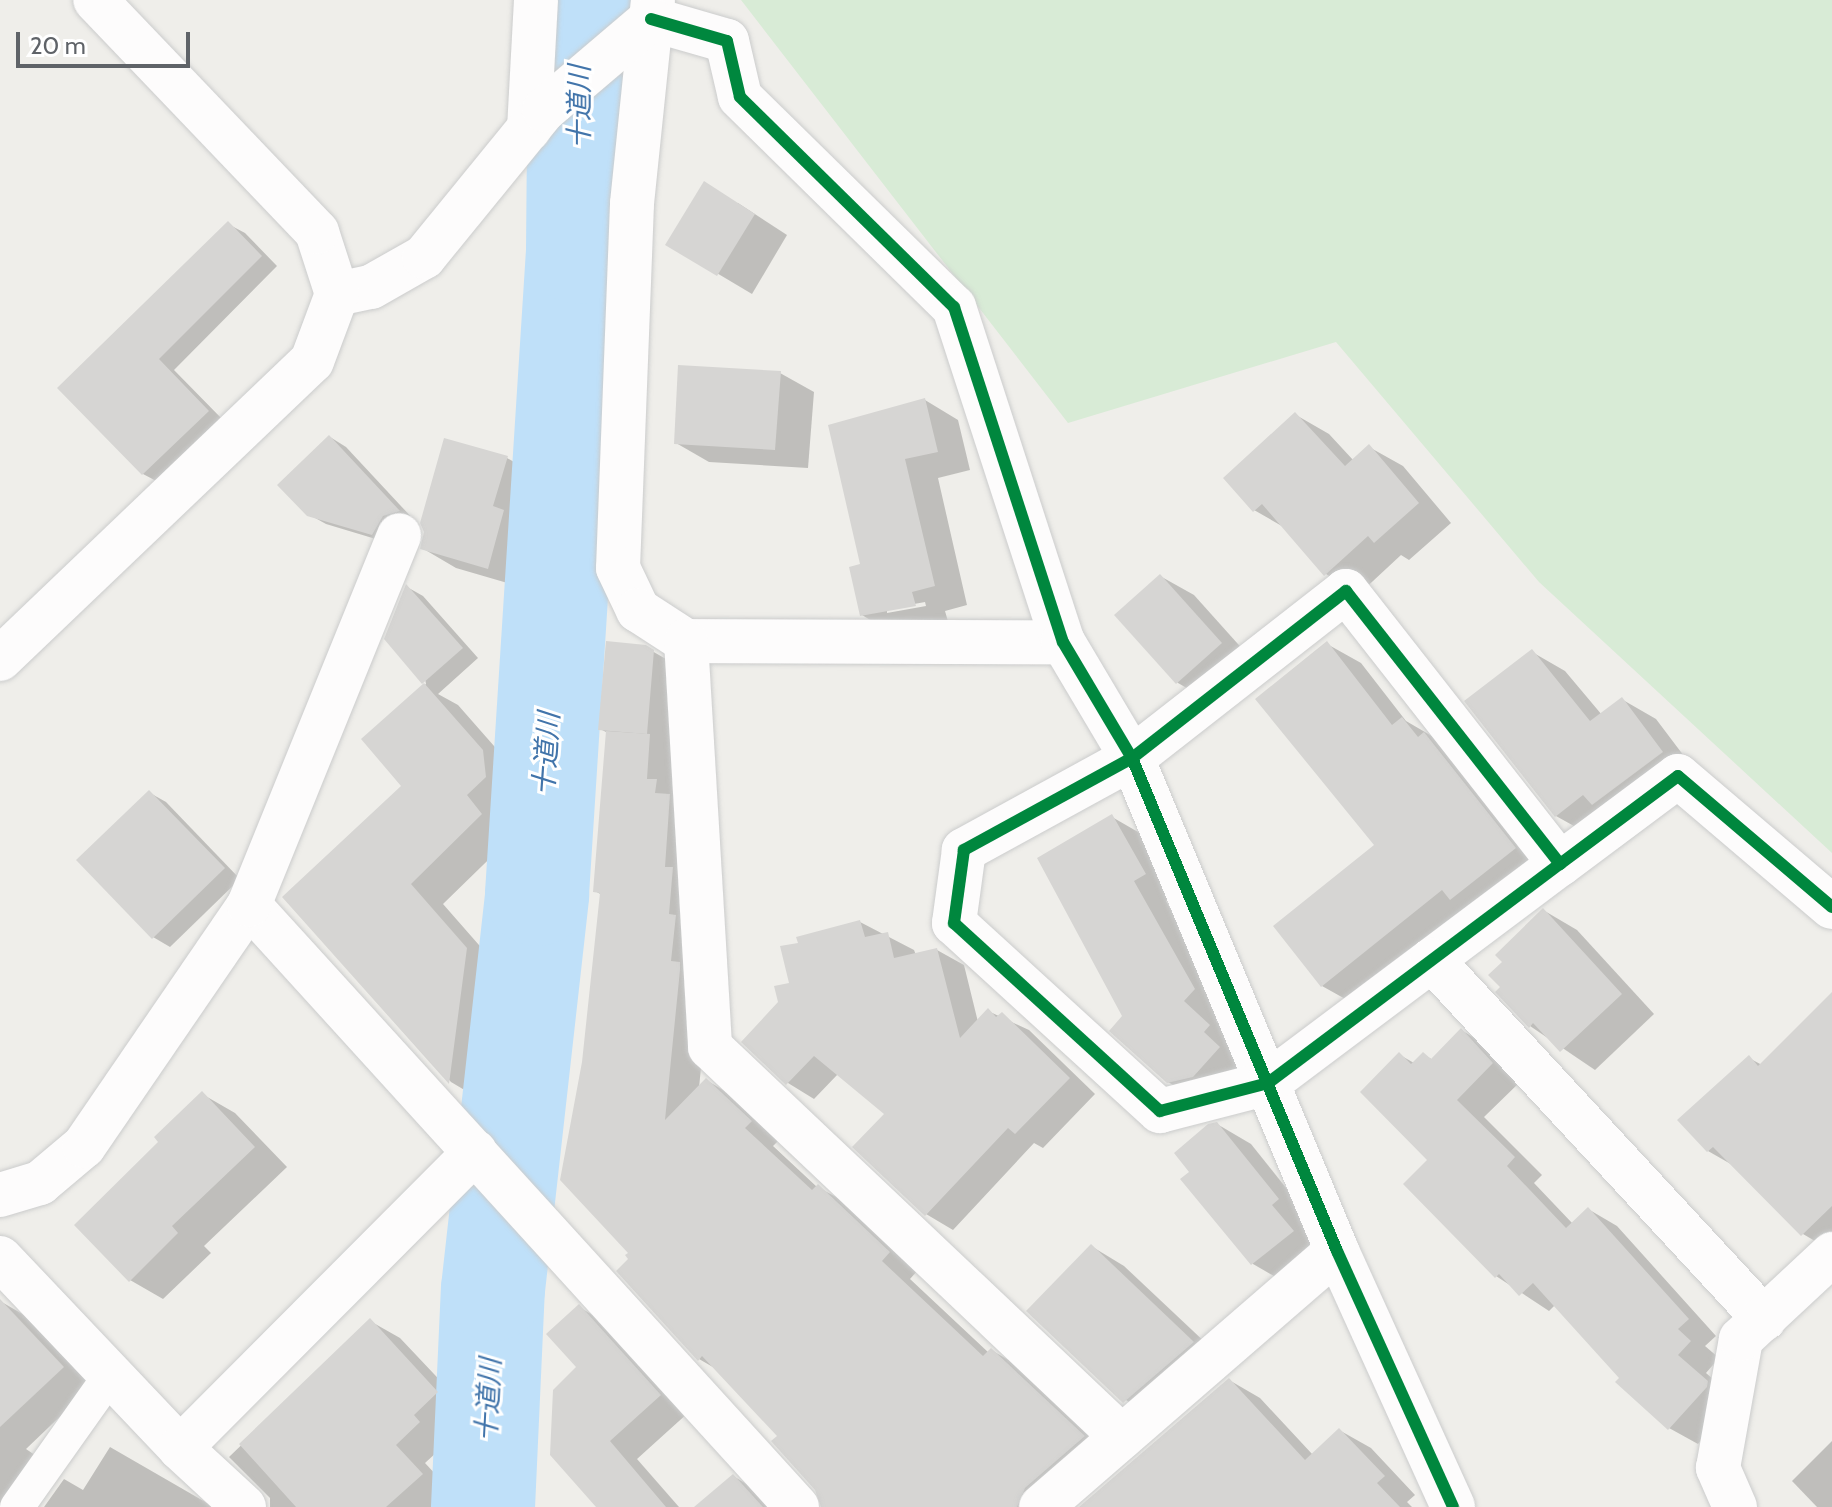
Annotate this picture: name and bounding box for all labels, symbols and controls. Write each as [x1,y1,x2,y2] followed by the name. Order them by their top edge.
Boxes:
[20,16,194,66] scale bar
[30,31,86,60] text: 20 m
[562,65,596,149] water label: 十道川
[526,711,566,797] water label: 十道川
[469,1357,507,1443] water label: 十道川

